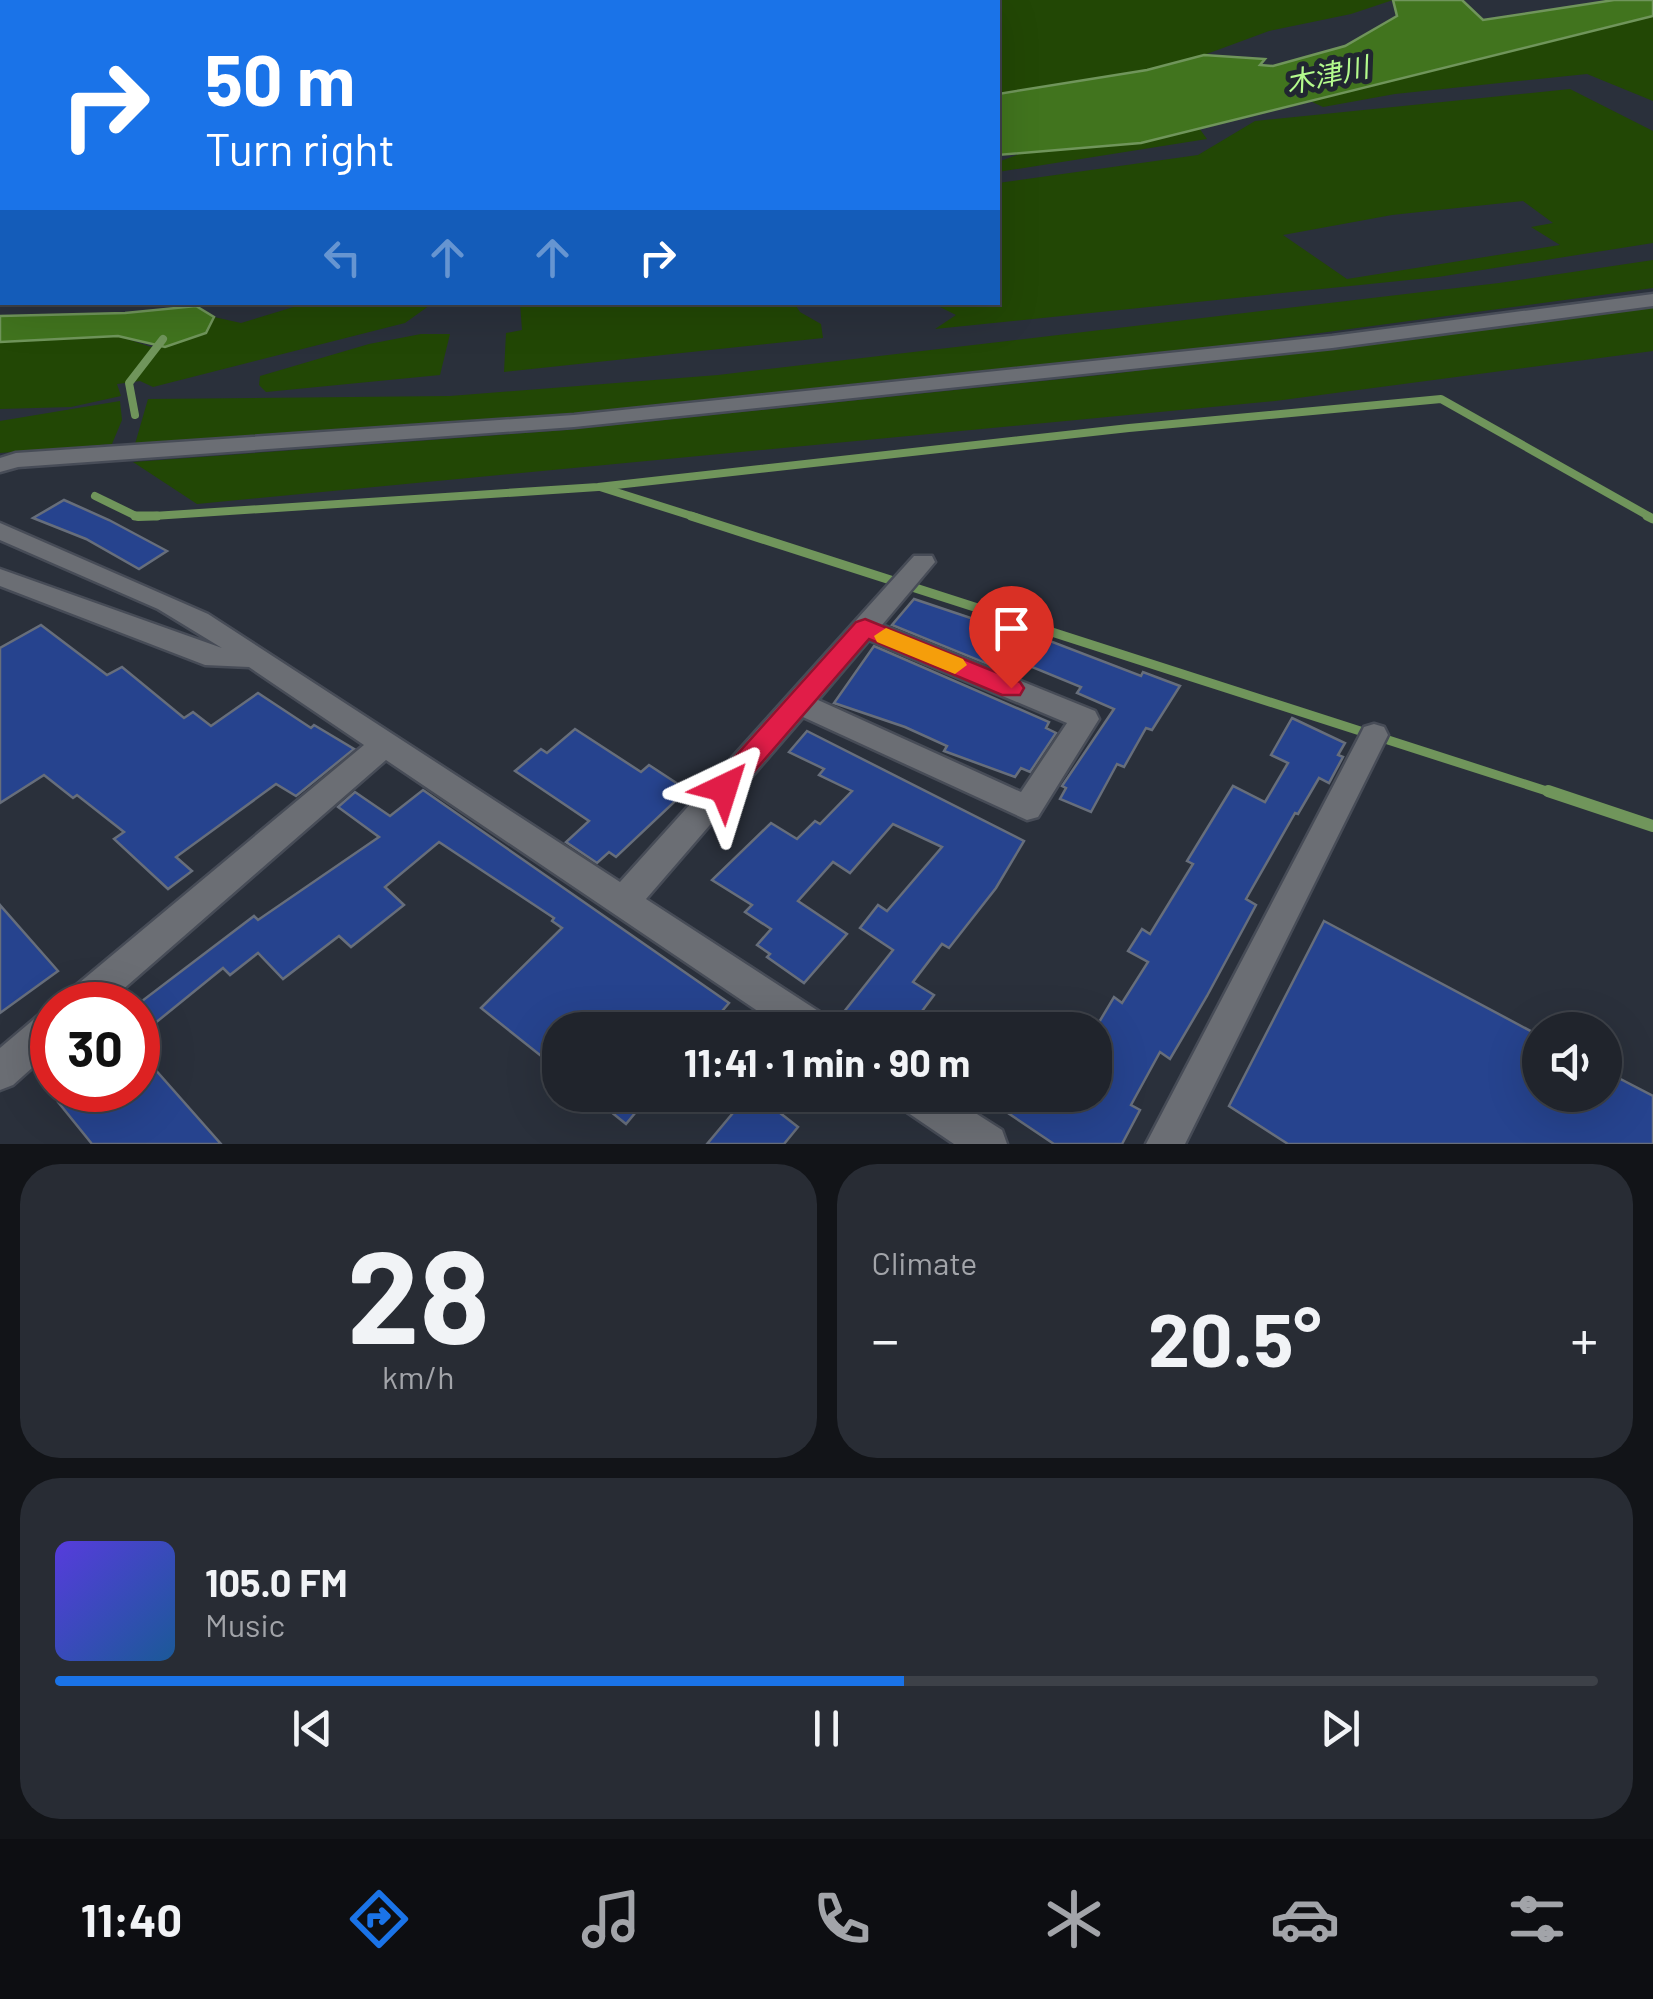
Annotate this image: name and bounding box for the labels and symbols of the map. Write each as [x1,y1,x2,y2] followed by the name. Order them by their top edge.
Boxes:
[1282,48,1375,99] water label: 木津川
[969,586,1054,689] pin
[672,736,776,840] position arrow
[30,982,160,1112] speed limit sign: 30

